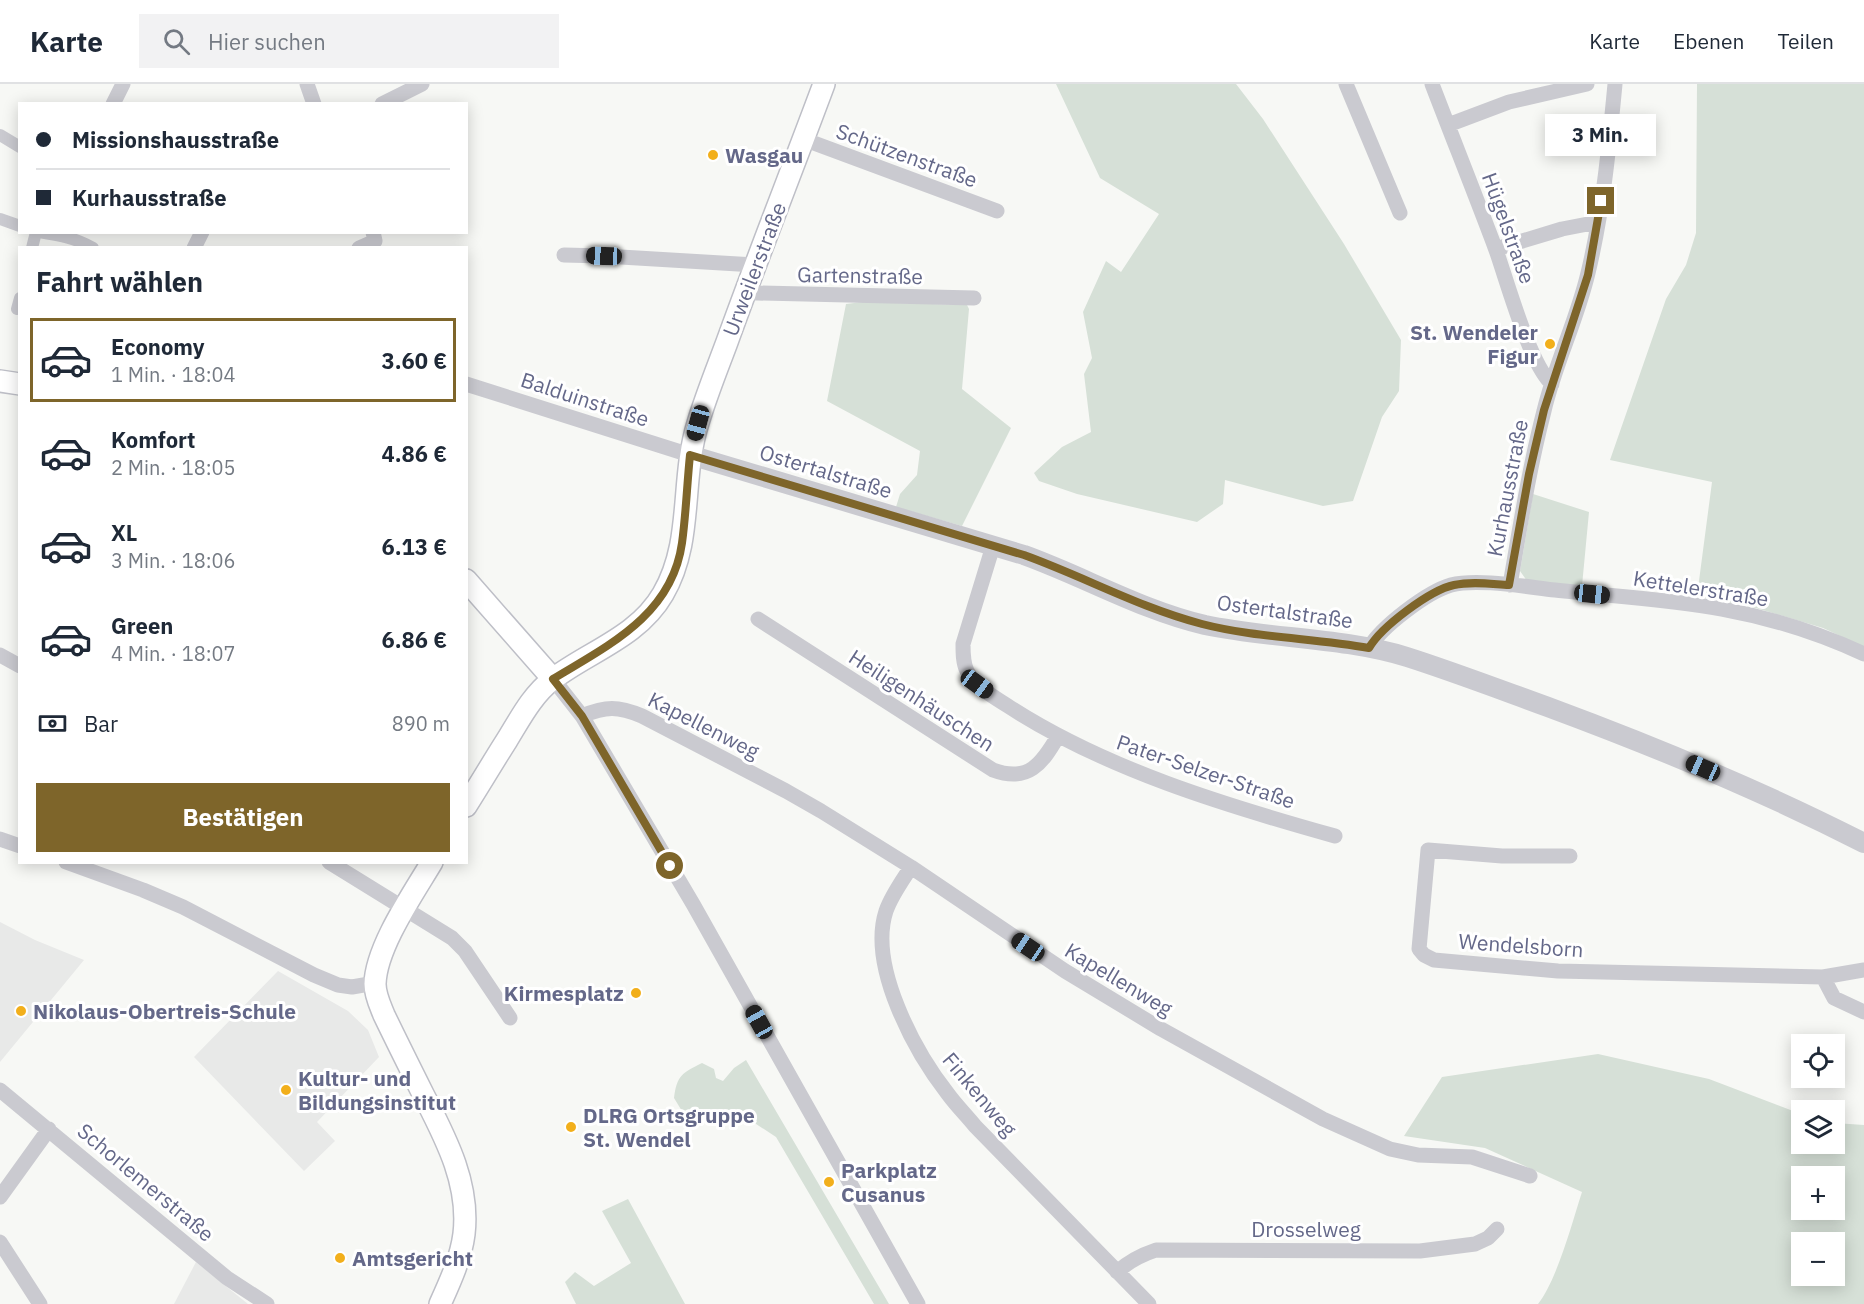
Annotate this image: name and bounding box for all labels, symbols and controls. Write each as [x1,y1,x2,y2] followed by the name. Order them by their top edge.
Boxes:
[139,14,559,68] search box
[30,23,103,60] text: Karte
[160,25,193,58] icon: search
[208,27,326,56] text: Hier suchen
[1589,27,1640,55] text: Karte
[1673,27,1744,55] text: Ebenen
[1777,27,1834,55] text: Teilen
[1546,114,1656,156] callout: 3 Min.
[833,116,981,194] street label: Schützenstraße
[1572,121,1629,148] text: 3 Min.
[72,125,279,154] text: Missionshausstraße
[725,141,803,169] place label: Wasgau
[706,148,720,162] marker: Wasgau
[1476,169,1542,287] street label: Hügelstraße
[72,183,227,212] text: Kurhausstraße
[1587,187,1614,214] route end
[716,198,792,340] street label: Urweilerstraße
[586,246,622,266] car
[797,260,923,290] street label: Gartenstraße
[36,264,203,299] text: Fahrt wählen
[1410,318,1539,370] place label: St. Wendeler Figur
[111,332,205,361] text: Economy
[39,333,93,387] icon: car
[1543,337,1557,351] marker: St. Wendeler Figur
[382,346,447,375] text: 3.60 €
[111,361,236,388] text: 1 Min. · 18:04
[517,365,653,433] street label: Balduinstraße
[685,403,711,443] car
[1480,417,1534,559] street label: Kurhausstraße
[111,425,196,454] text: Komfort
[39,426,93,480] icon: car
[756,438,896,504] street label: Ostertalstraße
[382,439,447,468] text: 4.86 €
[111,454,236,481] text: 2 Min. · 18:05
[111,518,137,547] text: XL
[39,519,93,573] icon: car
[382,532,447,561] text: 6.13 €
[111,547,236,574] text: 3 Min. · 18:06
[1631,563,1771,613] street label: Kettelerstraße
[1573,583,1611,605] car
[1215,588,1355,634] street label: Ostertalstraße
[111,611,173,640] text: Green
[39,612,93,666] icon: car
[382,625,447,654] text: 6.86 €
[111,640,236,667] text: 4 Min. · 18:07
[844,642,1000,758] street label: Heiligenhäuschen
[957,666,997,702] car
[644,685,764,765] street label: Kapellenweg
[36,707,69,740] icon: cash
[84,709,118,738] text: Bar
[392,710,450,737] text: 890 m
[1113,727,1299,815] street label: Pater-Selzer-Straße
[1683,752,1723,784] car
[36,783,450,852] button: Bestätigen
[656,852,683,879] route start
[1458,927,1584,963] street label: Wendelsborn
[1008,929,1048,965] car
[1060,936,1178,1022] street label: Kapellenweg
[504,979,624,1007] place label: Kirmesplatz
[629,986,643,1000] marker: Kirmesplatz
[33,997,296,1025] place label: Nikolaus-Obertreis-Schule
[742,1002,776,1042] car
[14,1004,28,1018] marker: Nikolaus-Obertreis-Schule
[1791,1034,1845,1286] map controls
[1791,1034,1845,1088] button: locate
[937,1046,1023,1142] street label: Finkenweg
[298,1064,456,1116] place label: Kultur- und Bildungsinstitut
[279,1083,293,1097] marker: Kultur- und Bildungsinstitut
[1791,1100,1845,1154] button: layers
[583,1101,755,1153] place label: DLRG Ortsgruppe St. Wendel
[72,1117,220,1247] street label: Schorlemerstraße
[564,1120,578,1134] marker: DLRG Ortsgruppe St. Wendel
[841,1156,937,1208] place label: Parkplatz Cusanus
[1791,1166,1845,1220] button: +
[822,1175,836,1189] marker: Parkplatz Cusanus
[1251,1215,1361,1243] street label: Drosselweg
[1791,1232,1845,1286] button: −
[352,1244,473,1272] place label: Amtsgericht
[333,1251,347,1265] marker: Amtsgericht

